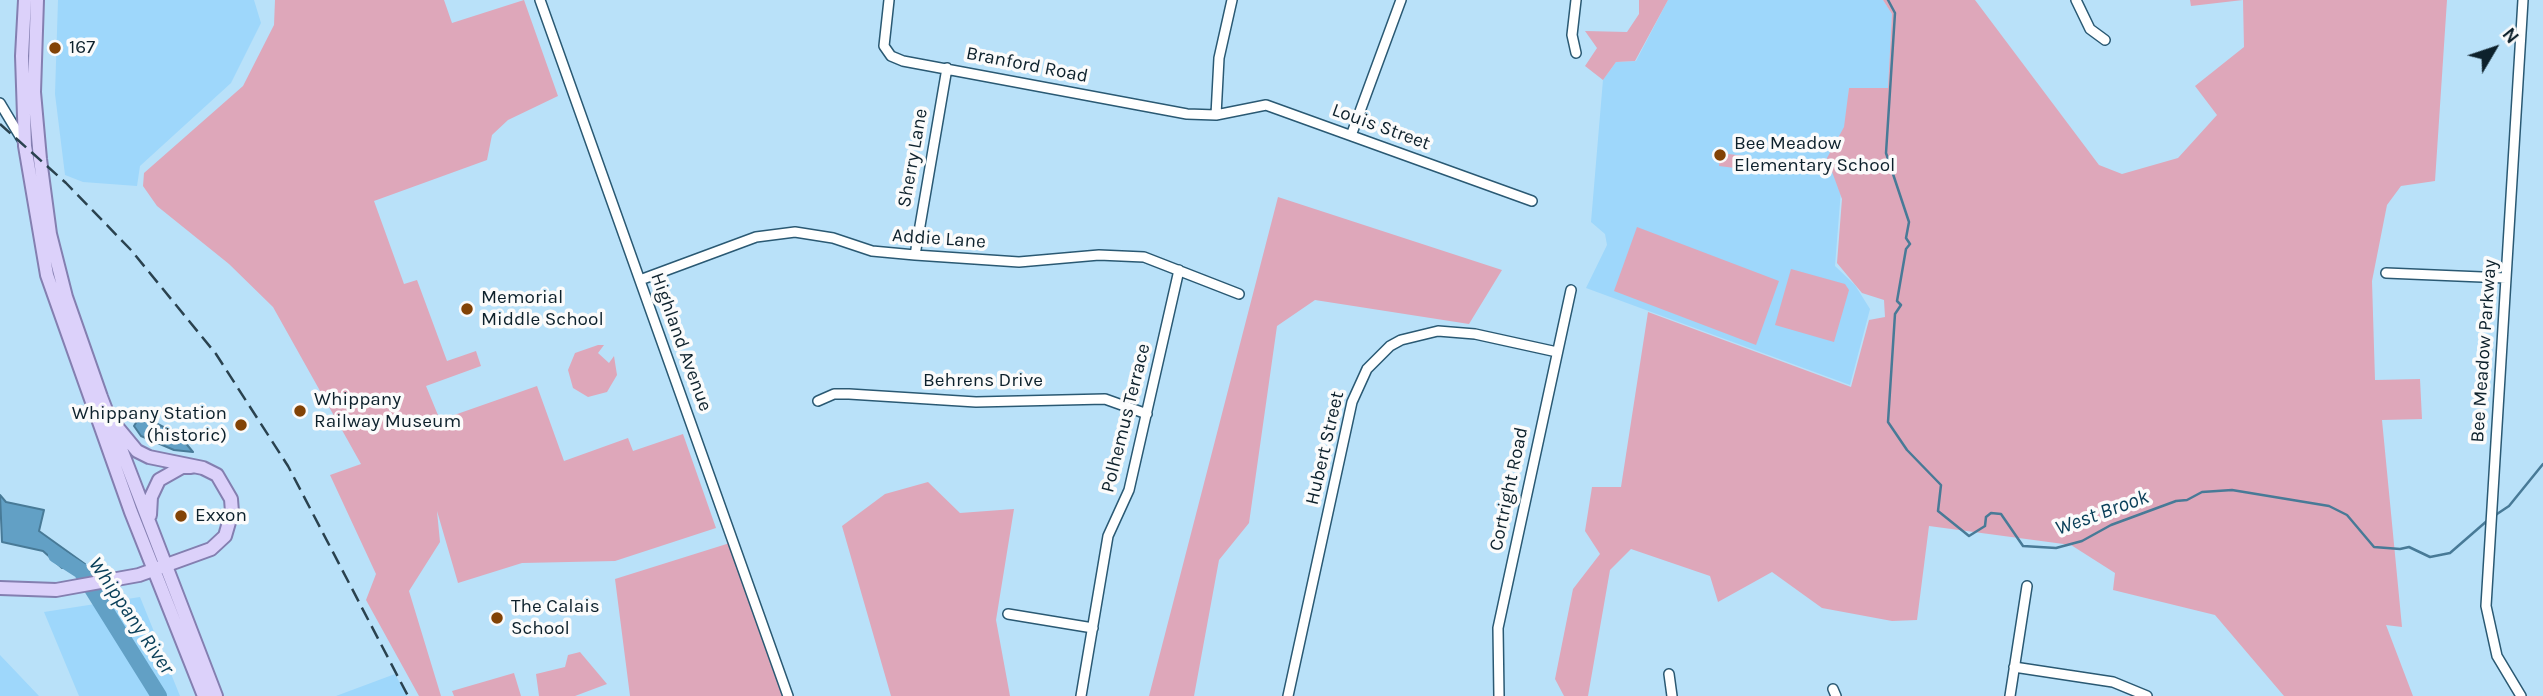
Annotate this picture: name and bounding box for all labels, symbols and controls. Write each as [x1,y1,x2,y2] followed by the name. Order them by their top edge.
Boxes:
[2459,14,2529,84] north arrow
[2497,24,2523,48] text: N
[69,37,95,59] place label: 167
[47,40,63,56] marker: 167
[964,42,1090,88] street label: Branford Road
[1329,99,1433,155] street label: Louis Street
[893,107,933,209] street label: Sherry Lane
[1734,133,1895,177] place label: Bee Meadow Elementary School
[1712,147,1728,163] marker: Bee Meadow Elementary School
[891,224,987,254] street label: Addie Lane
[2466,259,2502,443] street label: Bee Meadow Parkway
[645,269,717,415] street label: Highland Avenue
[481,287,604,331] place label: Memorial Middle School
[459,301,475,317] marker: Memorial Middle School
[1096,341,1156,495] street label: Polhemus Terrace
[923,370,1043,392] street label: Behrens Drive
[314,389,461,433] place label: Whippany Railway Museum
[1301,389,1349,507] street label: Hubert Street
[72,403,227,447] place label: Whippany Station (historic)
[292,403,308,419] marker: Whippany Railway Museum
[233,417,249,433] marker: Whippany Station (historic)
[1485,425,1533,553] street label: Cortright Road
[2052,484,2152,542] water label: West Brook
[195,505,247,527] place label: Exxon
[173,508,189,524] marker: Exxon
[83,553,179,679] water label: Whippany River
[511,596,600,640] place label: The Calais School
[489,610,505,626] marker: The Calais School

